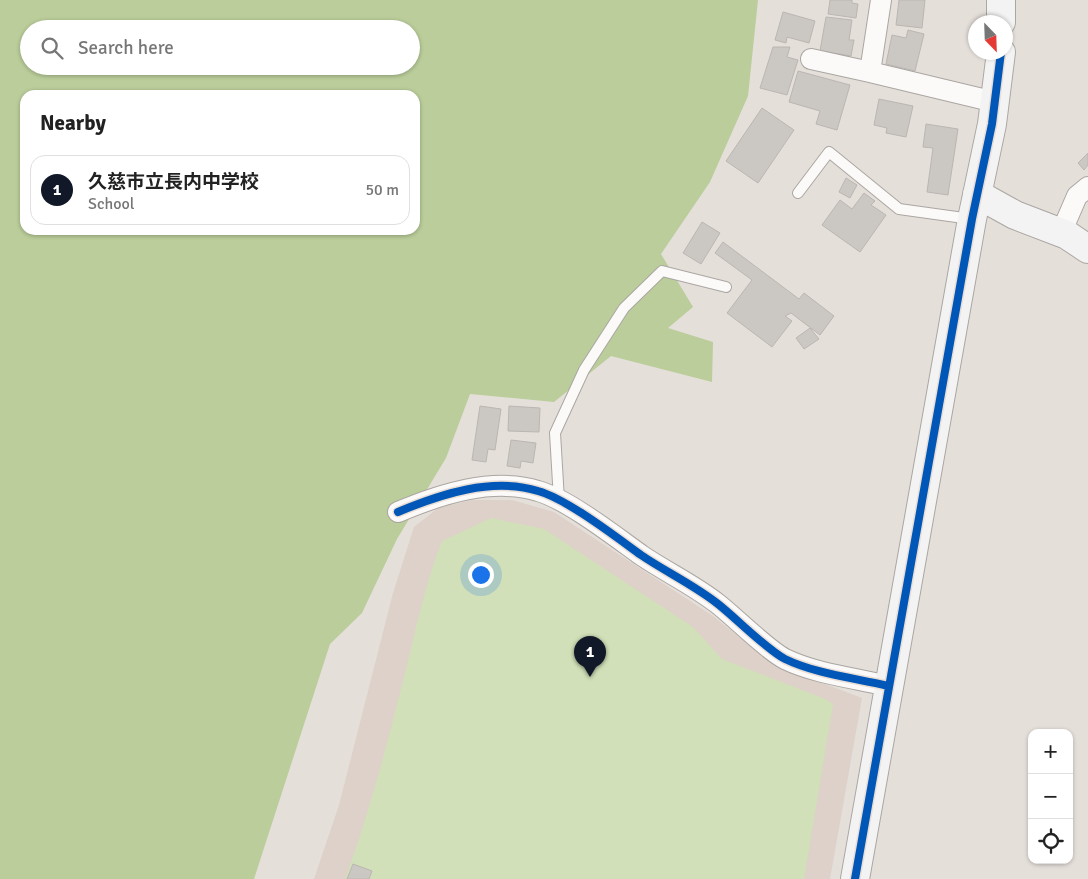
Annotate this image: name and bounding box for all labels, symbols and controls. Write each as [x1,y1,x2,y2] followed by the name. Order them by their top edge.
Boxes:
[968,15,1013,60] north arrow
[20,20,420,75] search box
[38,34,66,62] icon: search
[78,36,174,60] text: Search here
[40,110,106,136] text: Nearby
[88,170,259,194] text: 久慈市立長内中学校
[53,180,61,200] text: 1
[365,180,399,200] text: 50 m
[88,194,134,214] text: School
[468,562,494,588] your location
[574,636,606,677] pin: 1
[1028,729,1073,864] map controls
[1028,729,1073,774] button: +
[1028,774,1073,819] button: −
[1028,819,1073,864] button: locate

